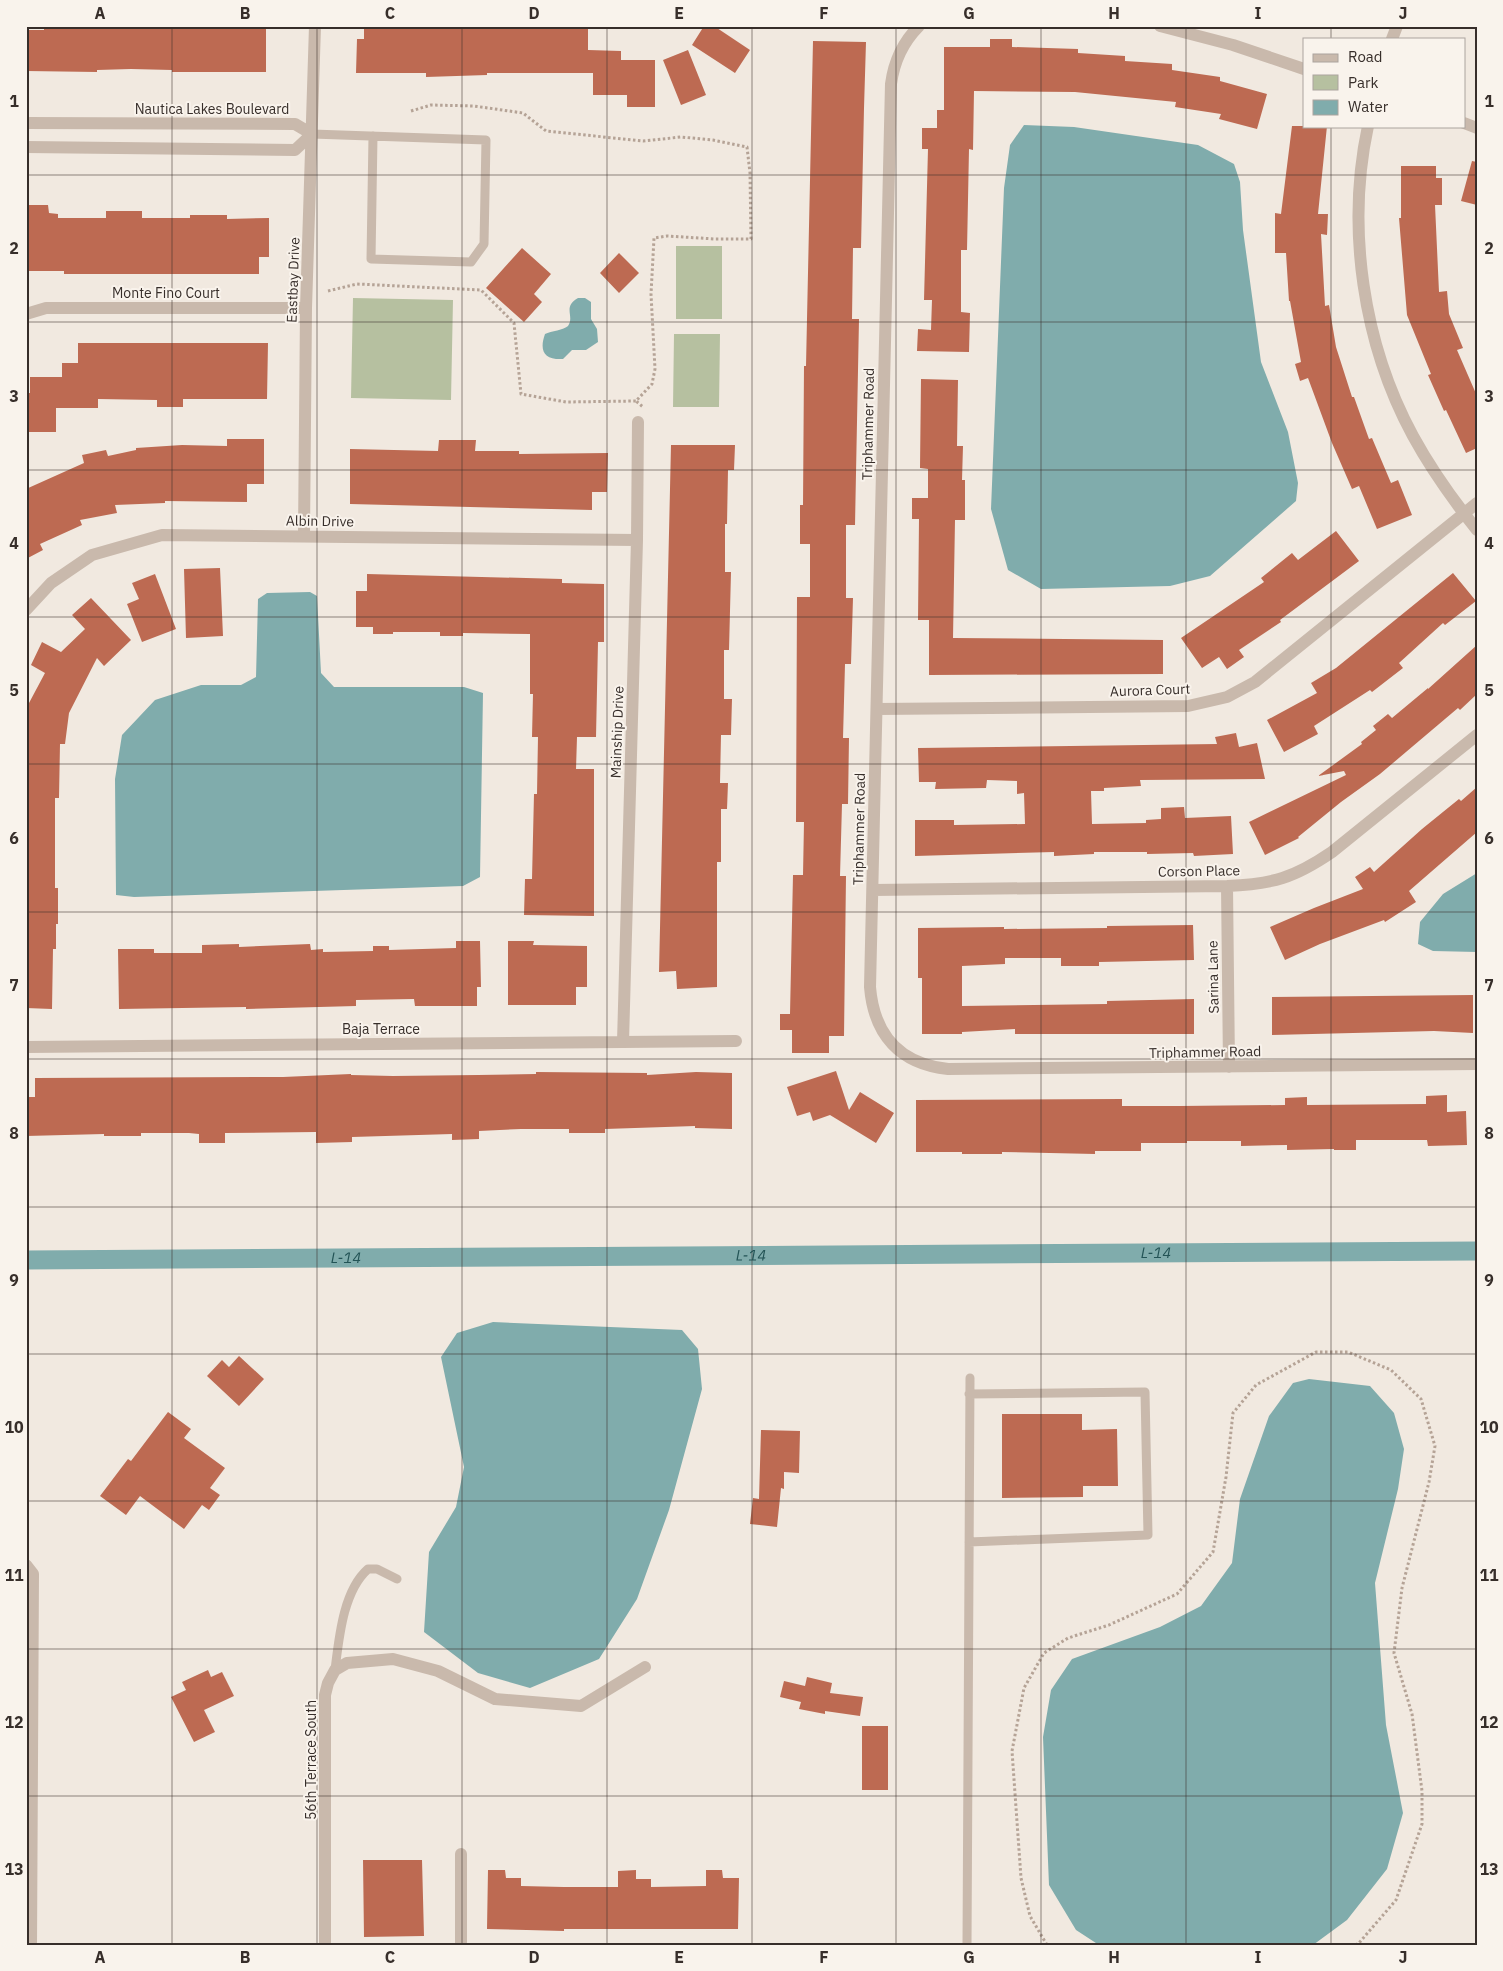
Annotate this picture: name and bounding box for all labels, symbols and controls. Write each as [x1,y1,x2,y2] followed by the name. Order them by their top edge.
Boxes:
[95,3,106,23] text: A
[240,3,251,23] text: B
[385,3,395,23] text: C
[528,3,540,23] text: D
[674,3,684,23] text: E
[819,3,829,23] text: F
[963,3,975,23] text: G
[1108,3,1120,23] text: H
[1255,3,1262,23] text: I
[1399,3,1407,23] text: J
[1303,38,1466,128] legend
[1348,47,1383,66] text: Road
[1348,73,1378,92] text: Park
[9,91,19,111] text: 1
[1484,91,1494,111] text: 1
[1348,97,1389,116] text: Water
[135,100,289,118] street label: Nautica Lakes Boulevard
[283,237,303,323] street label: Eastbay Drive
[9,238,19,258] text: 2
[1484,238,1494,258] text: 2
[112,284,220,302] street label: Monte Fino Court
[858,368,878,480] street label: Triphammer Road
[9,386,19,406] text: 3
[1484,386,1494,406] text: 3
[286,511,355,531] street label: Albin Drive
[9,533,19,553] text: 4
[1484,533,1494,553] text: 4
[9,680,19,700] text: 5
[1110,680,1191,700] street label: Aurora Court
[1484,680,1494,700] text: 5
[606,685,628,779] street label: Mainship Drive
[849,773,869,885] street label: Triphammer Road
[9,828,19,848] text: 6
[1484,828,1494,848] text: 6
[1158,861,1240,881] street label: Corson Place
[1203,940,1223,1014] street label: Sarina Lane
[9,975,19,995] text: 7
[1484,975,1494,995] text: 7
[342,1020,420,1038] street label: Baja Terrace
[1149,1042,1261,1062] street label: Triphammer Road
[9,1123,19,1143] text: 8
[1484,1123,1494,1143] text: 8
[1141,1243,1171,1262] water label: L-14
[736,1245,766,1265] water label: L-14
[331,1248,361,1267] water label: L-14
[9,1270,19,1290] text: 9
[1484,1270,1494,1290] text: 9
[4,1417,24,1437] text: 10
[1479,1417,1499,1437] text: 10
[4,1565,24,1585] text: 11
[1479,1565,1499,1585] text: 11
[302,1700,320,1820] street label: 56th Terrace South
[4,1712,24,1732] text: 12
[1479,1712,1499,1732] text: 12
[4,1859,24,1879] text: 13
[1479,1859,1499,1879] text: 13
[95,1947,106,1967] text: A
[240,1947,251,1967] text: B
[385,1947,395,1967] text: C
[528,1947,540,1967] text: D
[674,1947,684,1967] text: E
[819,1947,829,1967] text: F
[963,1947,975,1967] text: G
[1108,1947,1120,1967] text: H
[1255,1947,1262,1967] text: I
[1399,1947,1407,1967] text: J

